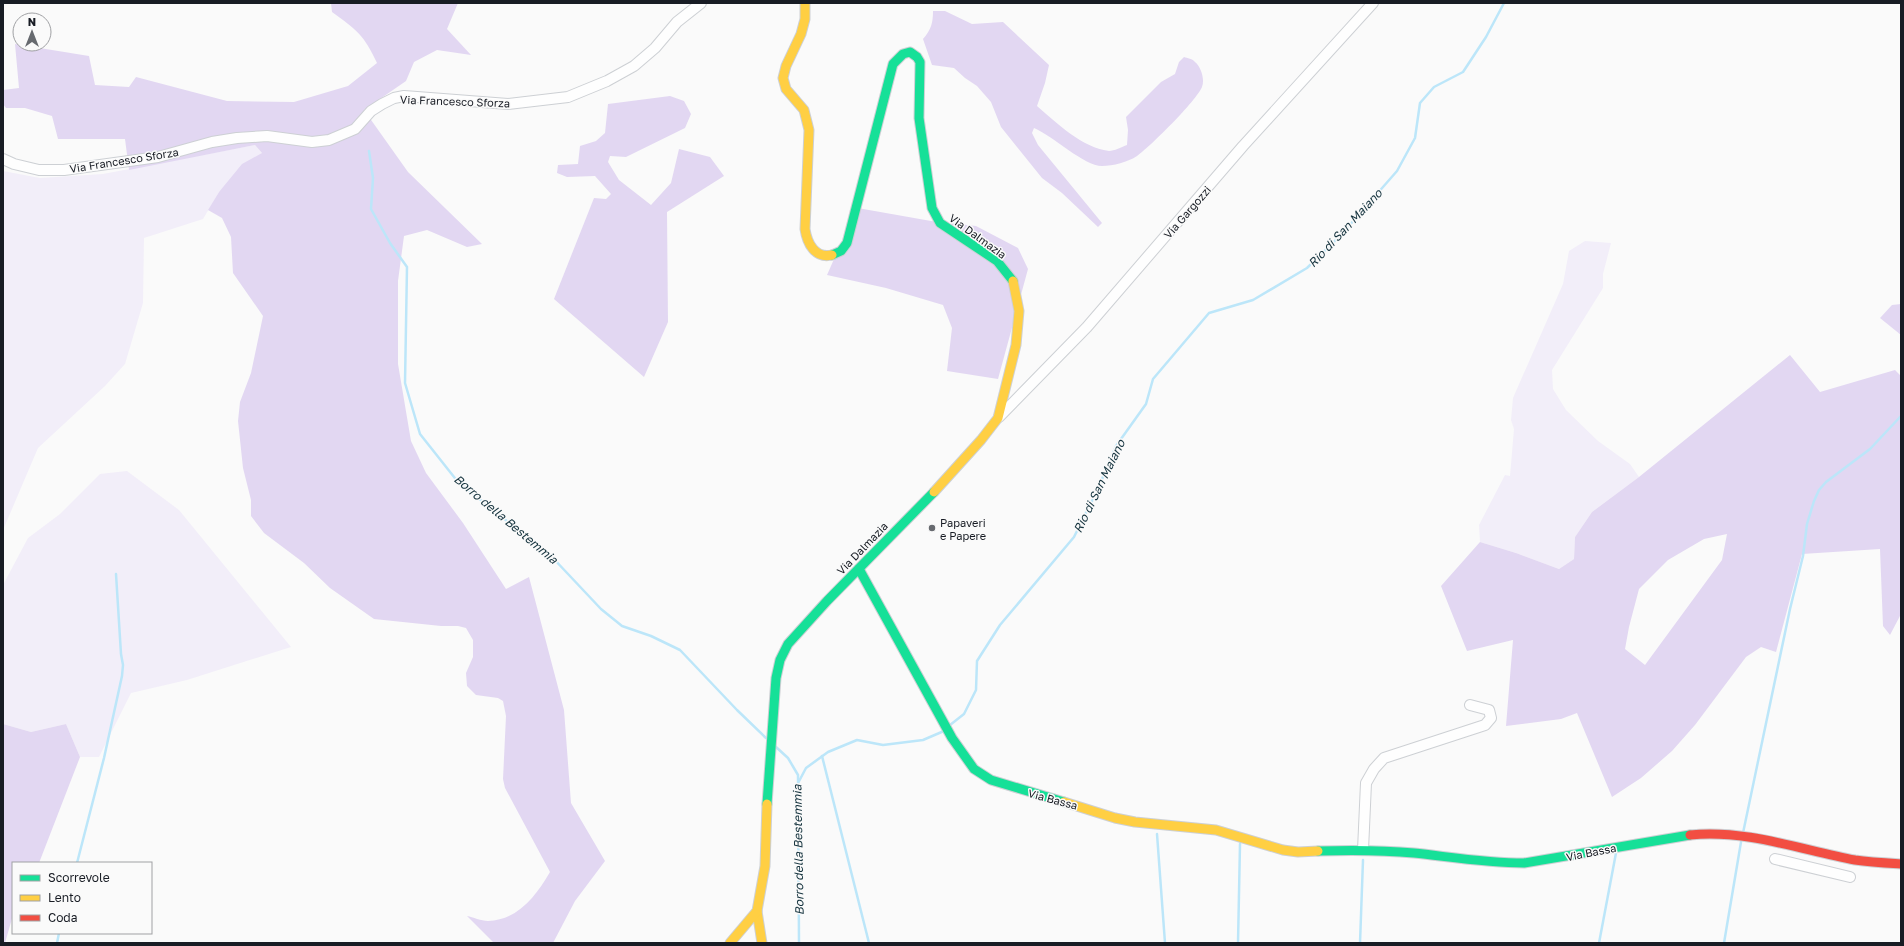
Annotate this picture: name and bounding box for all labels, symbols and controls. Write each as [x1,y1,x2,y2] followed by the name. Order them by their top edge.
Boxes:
[12,12,52,52] north arrow
[28,15,36,28] text: N
[400,93,510,109] street label: Via Francesco Sforza
[69,145,179,175] street label: Via Francesco Sforza
[1161,183,1213,241] street label: Via Gargozzi
[1305,185,1386,270] water label: Rio di San Maiano
[947,211,1009,261] street label: Via Dalmazia
[1070,436,1128,535] water label: Rio di San Maiano
[451,471,562,568] water label: Borro della Bestemmia
[940,516,986,542] place label: Papaveri e Papere
[834,519,890,577] street label: Via Dalmazia
[927,523,937,533] marker: Papaveri e Papere
[789,783,807,916] water label: Borro della Bestemmia
[1027,786,1079,812] street label: Via Bassa
[1565,841,1617,863] street label: Via Bassa
[12,862,152,934] legend
[48,870,110,885] text: Scorrevole
[48,890,81,905] text: Lento
[48,910,78,925] text: Coda

